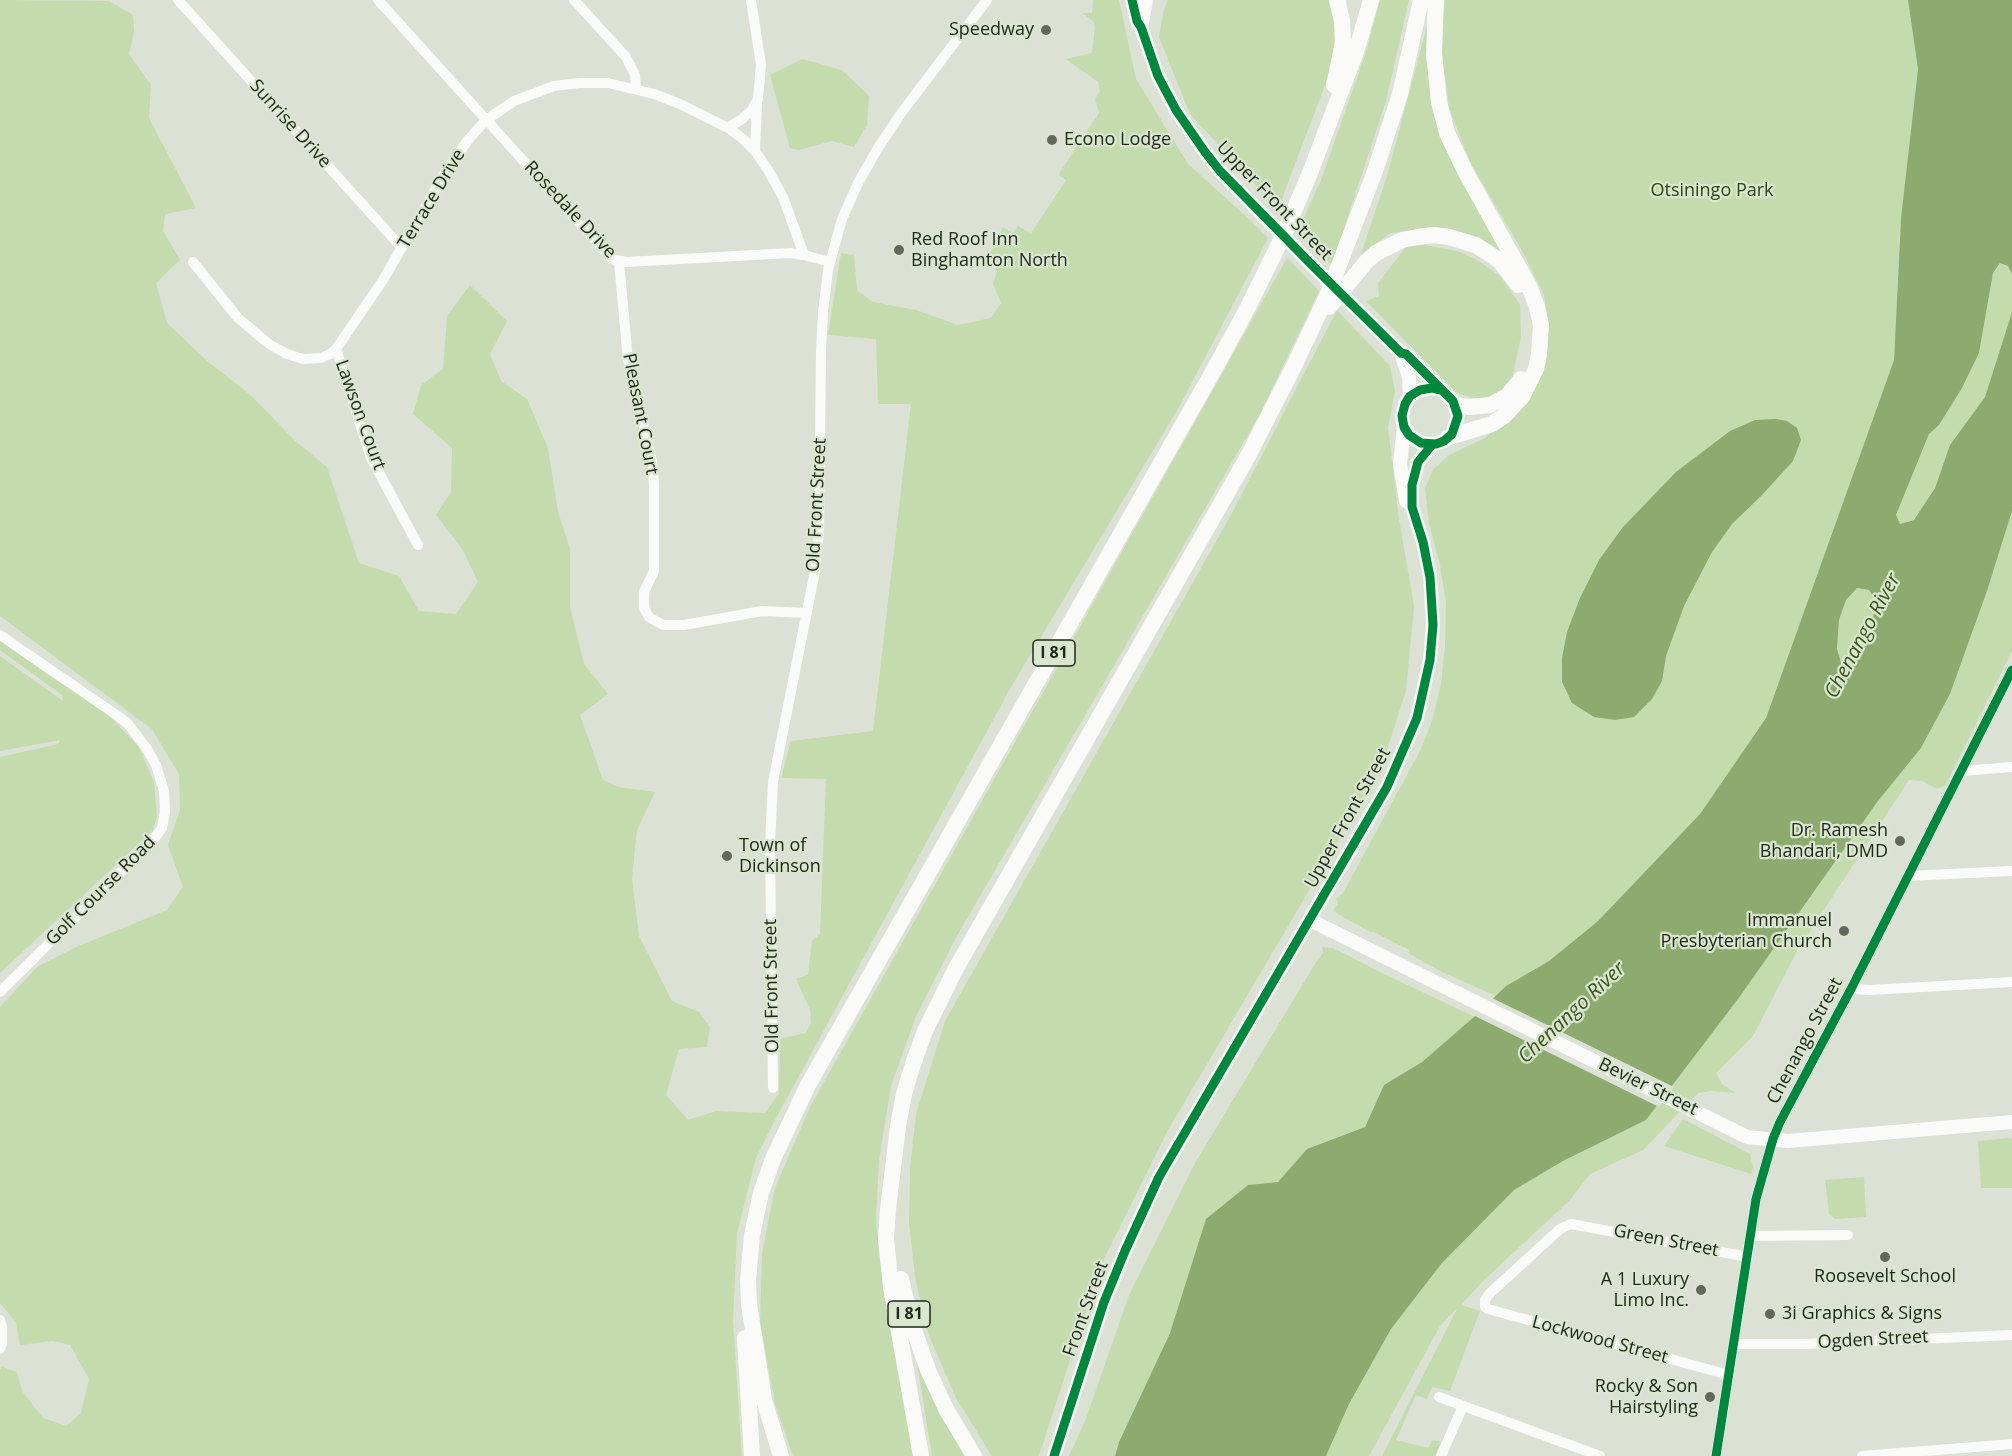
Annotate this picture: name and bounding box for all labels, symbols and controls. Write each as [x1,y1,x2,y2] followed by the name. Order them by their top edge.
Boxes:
[949,19,1034,41] place label: Speedway
[1039,23,1053,37] marker: Speedway
[245,75,335,173] street label: Sunrise Drive
[1064,129,1171,151] place label: Econo Lodge
[1045,133,1059,147] marker: Econo Lodge
[1212,137,1336,265] street label: Upper Front Street
[394,145,470,253] street label: Terrace Drive
[519,157,621,263] street label: Rosedale Drive
[1650,180,1774,202] park label: Otsiningo Park
[911,229,1068,272] place label: Red Roof Inn Binghamton North
[892,243,906,257] marker: Red Roof Inn Binghamton North
[618,351,662,477] street label: Pleasant Court
[330,357,390,473] street label: Lawson Court
[803,437,831,573] street label: Old Front Street
[1820,569,1906,703] water label: Chenango River
[1033,640,1075,666] road number: I 81
[1300,744,1396,892] street label: Upper Front Street
[1760,820,1888,862] place label: Dr. Ramesh Bhandari, DMD
[42,832,160,950] street label: Golf Course Road
[1893,834,1907,848] marker: Dr. Ramesh Bhandari, DMD
[739,835,821,878] place label: Town of Dickinson
[720,849,734,863] marker: Town of Dickinson
[1661,910,1832,952] place label: Immanuel Presbyterian Church
[760,919,784,1053] street label: Old Front Street
[1837,924,1851,938] marker: Immanuel Presbyterian Church
[1513,957,1631,1069] water label: Chenango River
[1763,974,1847,1108] street label: Chenango Street
[1595,1054,1701,1120] street label: Bevier Street
[1612,1220,1720,1262] street label: Green Street
[1878,1250,1892,1264] marker: Roosevelt School
[1059,1258,1113,1360] street label: Front Street
[1814,1266,1956,1288] place label: Roosevelt School
[1601,1269,1689,1312] place label: A 1 Luxury Limo Inc.
[1694,1283,1708,1297] marker: A 1 Luxury Limo Inc.
[888,1301,930,1327] road number: I 81
[1782,1303,1942,1325] place label: 3i Graphics & Signs
[1763,1307,1777,1321] marker: 3i Graphics & Signs
[1530,1311,1670,1369] street label: Lockwood Street
[1817,1326,1929,1354] street label: Ogden Street
[1595,1376,1698,1418] place label: Rocky & Son Hairstyling
[1703,1390,1717,1404] marker: Rocky & Son Hairstyling

